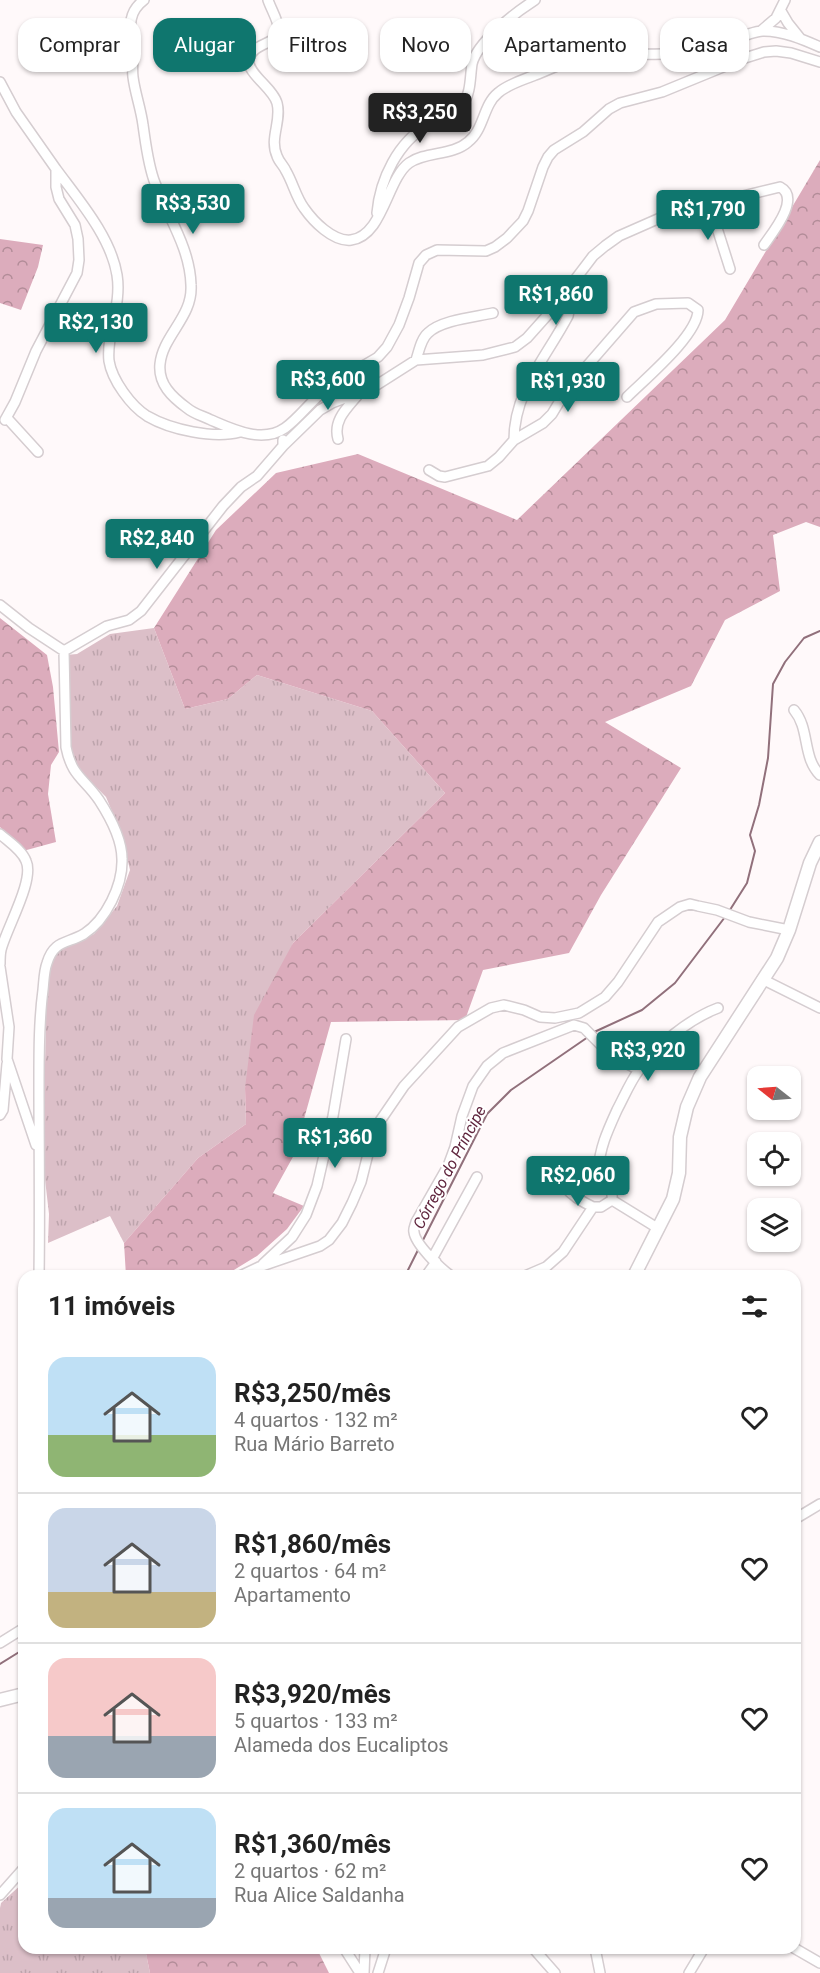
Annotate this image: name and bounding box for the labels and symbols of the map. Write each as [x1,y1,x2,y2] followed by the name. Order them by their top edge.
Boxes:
[365,93,475,144] pin: R$3,250
[138,184,248,235] pin: R$3,530
[653,190,763,241] pin: R$1,790
[501,275,611,326] pin: R$1,860
[41,303,151,354] pin: R$2,130
[273,360,383,411] pin: R$3,600
[513,362,623,413] pin: R$1,930
[102,519,212,570] pin: R$2,840
[593,1031,703,1082] pin: R$3,920
[747,1066,801,1120] north arrow
[409,1102,490,1232] water label: Córrego do Príncipe
[280,1118,390,1169] pin: R$1,360
[523,1156,633,1207] pin: R$2,060

